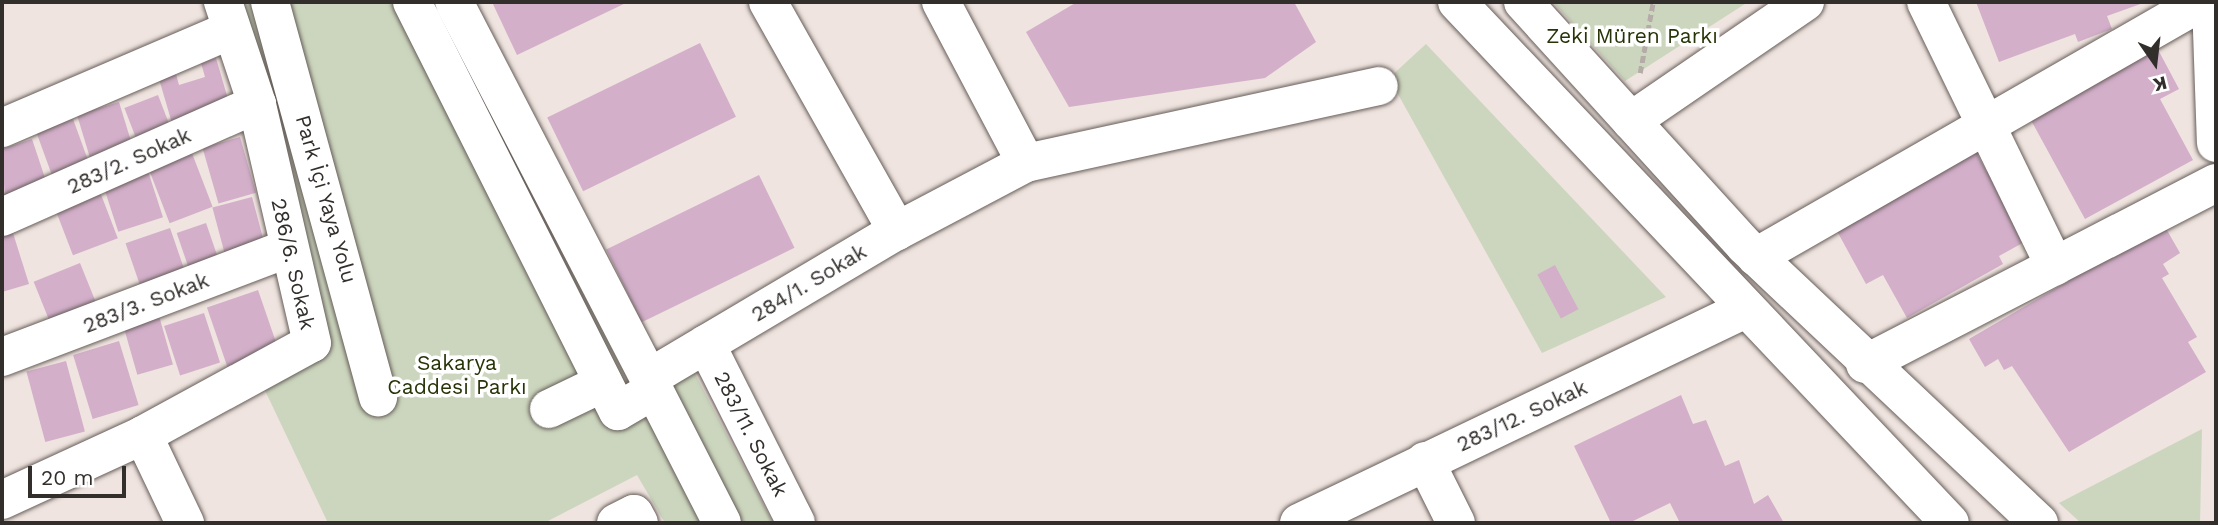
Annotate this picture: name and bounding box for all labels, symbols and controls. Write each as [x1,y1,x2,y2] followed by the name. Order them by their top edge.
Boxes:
[1546,23,1718,49] park label: Zeki Müren Parkı
[2120,28,2190,98] north arrow
[2151,71,2169,97] text: K
[290,111,362,287] street label: Park İçi Yaya Yolu
[63,122,195,200] street label: 283/2. Sokak
[266,196,320,332] street label: 286/6. Sokak
[747,239,871,327] street label: 284/1. Sokak
[80,267,212,339] street label: 283/3. Sokak
[387,350,527,400] park label: Sakarya Caddesi Parkı
[709,367,793,501] street label: 283/11. Sokak
[1453,375,1591,457] street label: 283/12. Sokak
[32,452,130,496] scale bar
[41,465,93,490] text: 20 m

